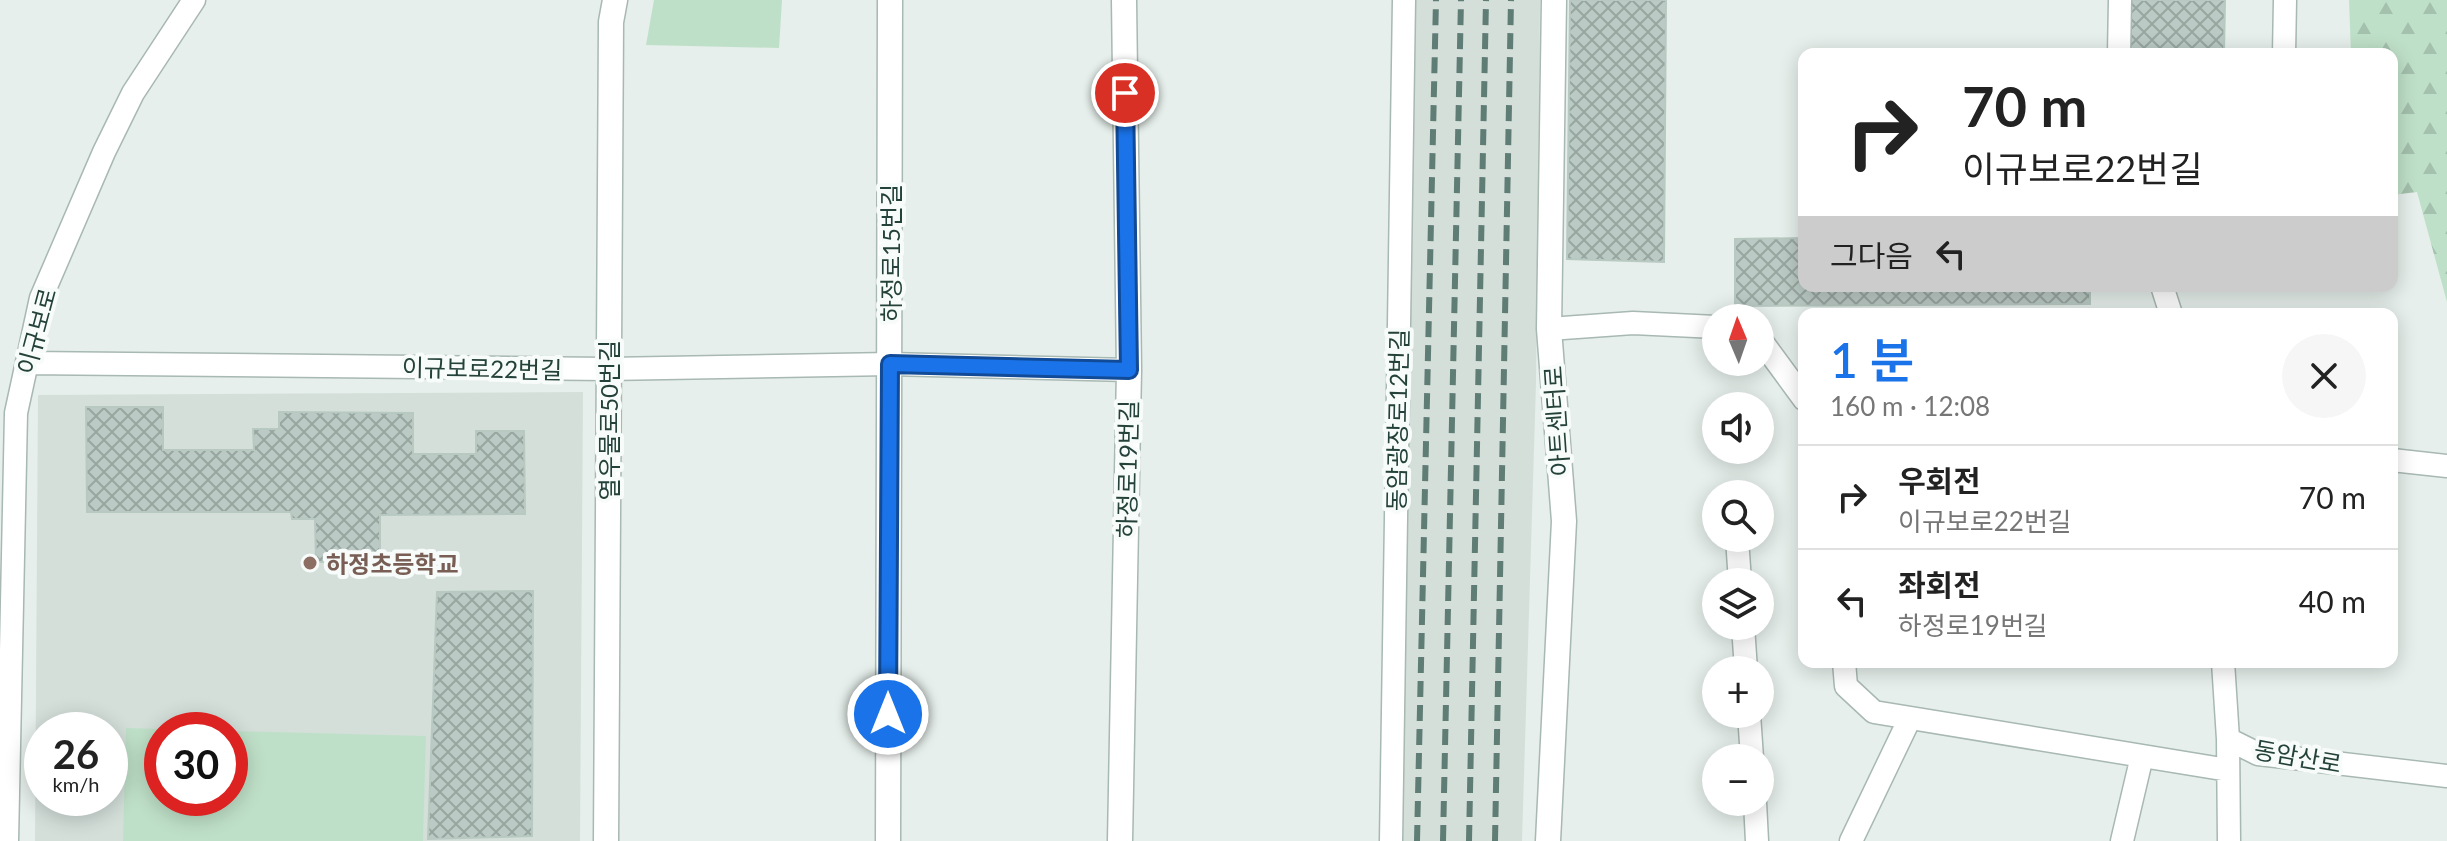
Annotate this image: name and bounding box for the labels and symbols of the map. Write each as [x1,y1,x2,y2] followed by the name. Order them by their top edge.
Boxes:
[1091,59,1159,127] pin
[876,184,905,322] street label: 하정로15번길
[11,285,61,377] street label: 이규보로
[1702,304,1774,376] north arrow
[1381,329,1413,511] street label: 동암광장로12번길
[594,340,623,500] street label: 열우물로50번길
[402,352,562,384] street label: 이규보로22번길
[1538,365,1574,477] street label: 아트센터로
[1111,400,1143,538] street label: 하정로19번길
[326,549,458,578] place label: 하정초등학교
[301,554,319,572] marker: 하정초등학교
[846,672,930,756] position arrow
[144,712,248,816] speed limit sign: 30
[2252,734,2344,778] street label: 동암산로

